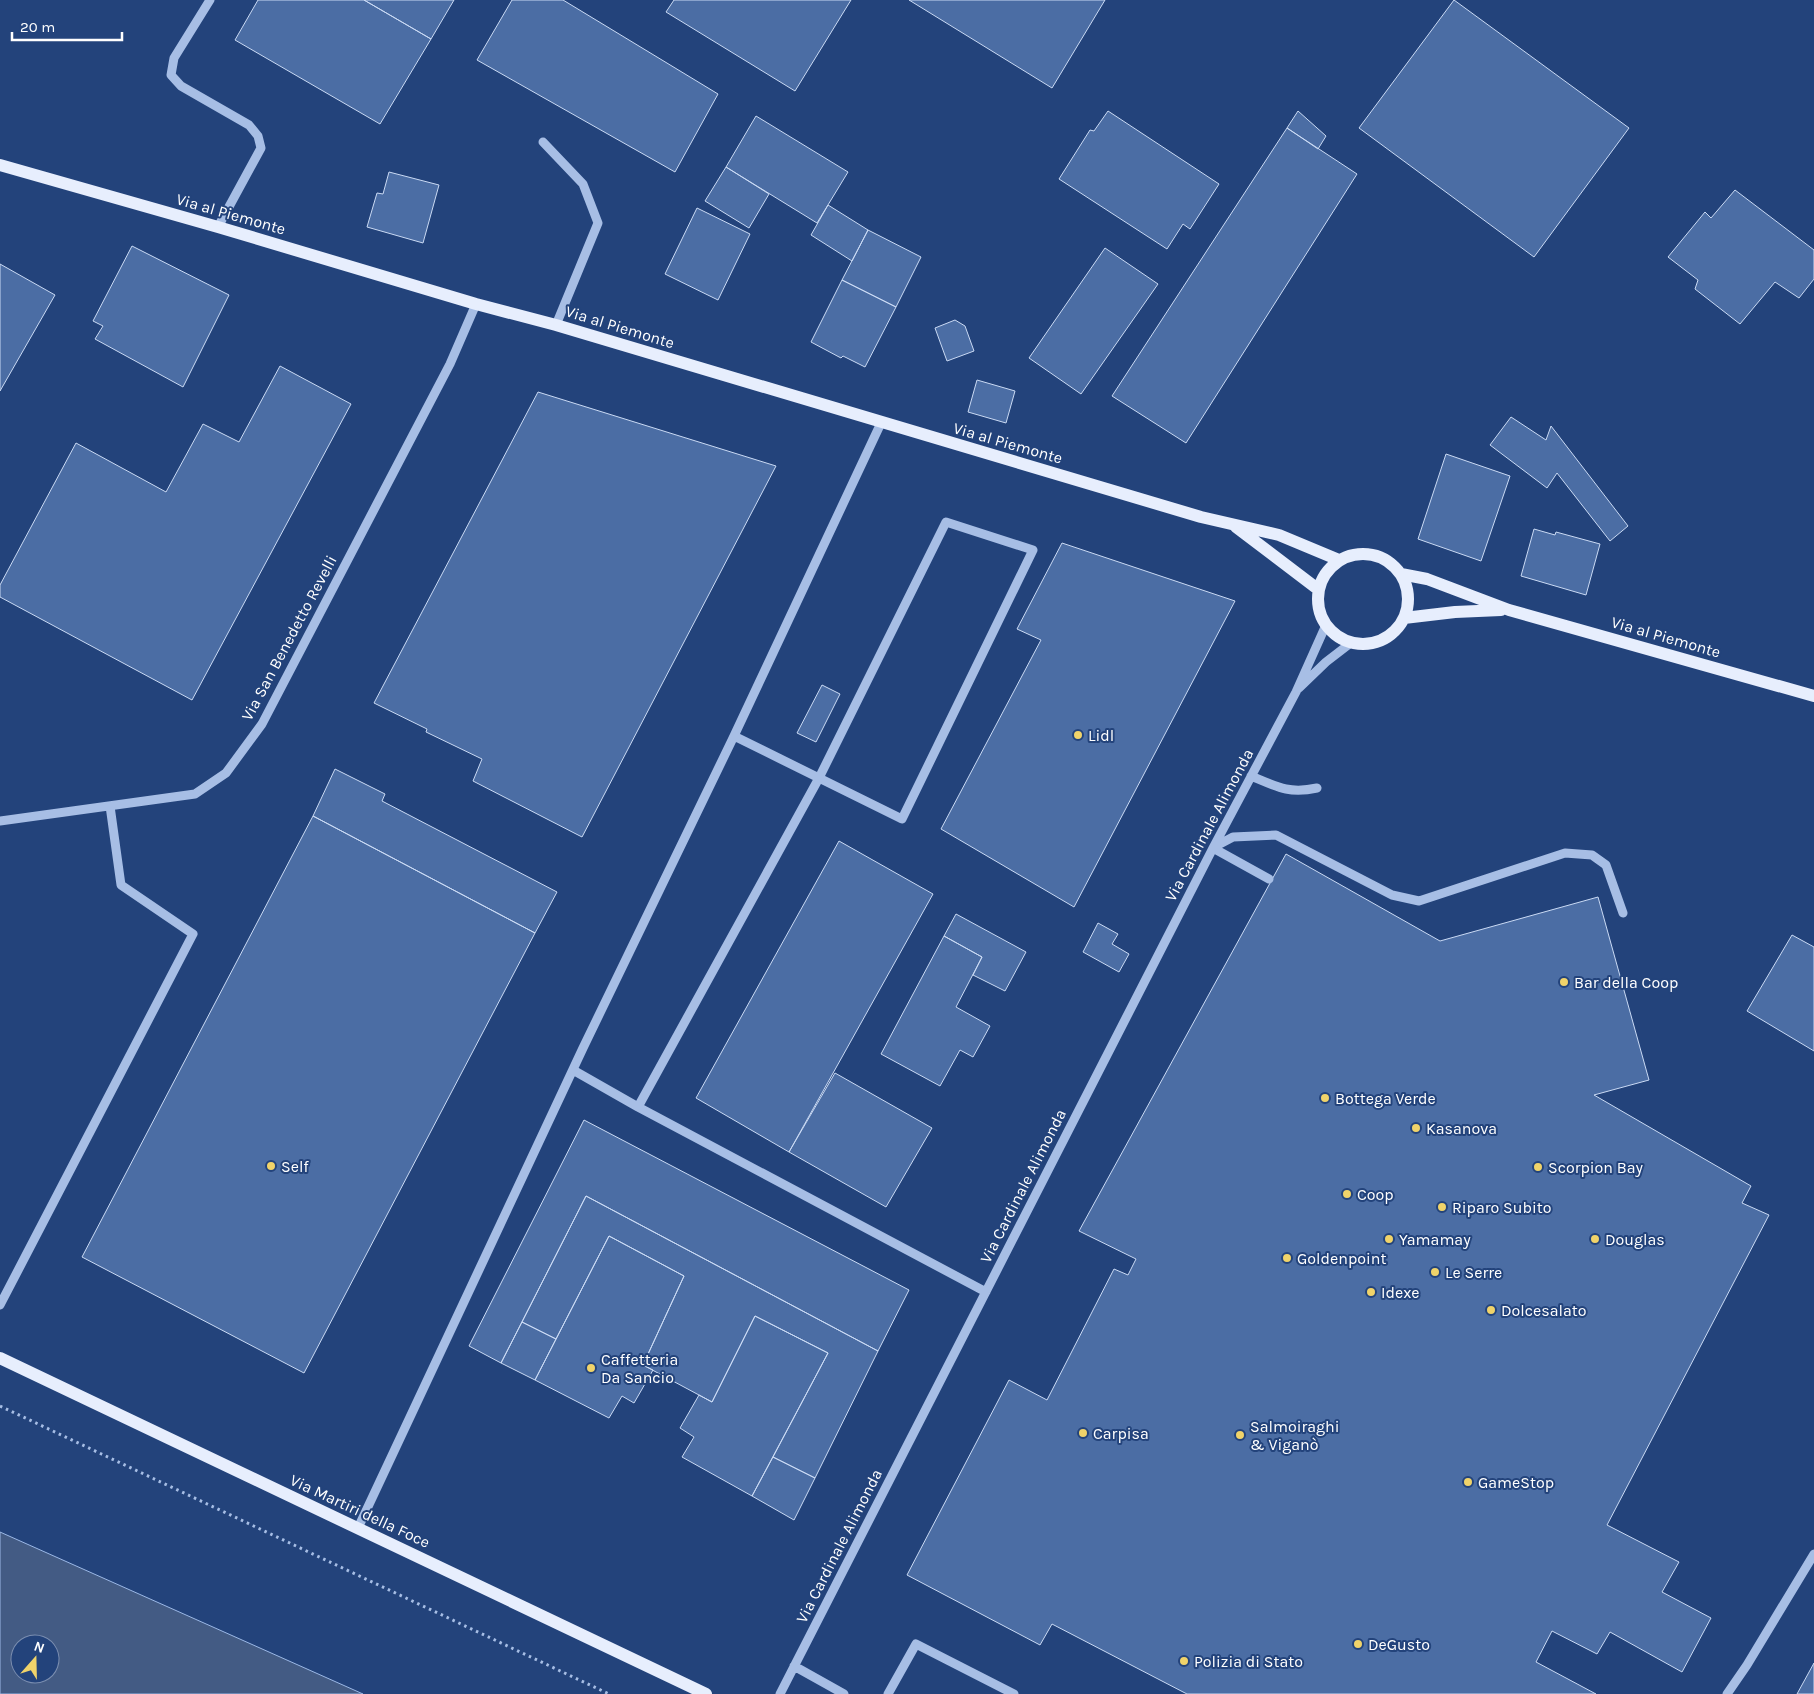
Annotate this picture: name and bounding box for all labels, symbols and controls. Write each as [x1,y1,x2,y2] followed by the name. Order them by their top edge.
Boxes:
[12,10,122,42] scale bar
[20,18,55,36] text: 20 m
[174,189,288,239] street label: Via al Piemonte
[563,301,677,353] street label: Via al Piemonte
[951,418,1065,468] street label: Via al Piemonte
[237,552,341,724] street label: Via San Benedetto Revelli
[1609,612,1723,662] street label: Via al Piemonte
[1088,726,1114,745] place label: Lidl
[1072,729,1084,741] marker: Lidl
[1161,745,1257,905] street label: Via Cardinale Alimonda
[1574,973,1678,992] place label: Bar della Coop
[1558,976,1570,988] marker: Bar della Coop
[1335,1089,1436,1108] place label: Bottega Verde
[1319,1092,1331,1104] marker: Bottega Verde
[976,1106,1070,1266] street label: Via Cardinale Alimonda
[1426,1119,1497,1138] place label: Kasanova
[1410,1122,1422,1134] marker: Kasanova
[281,1157,309,1176] place label: Self
[1548,1158,1644,1177] place label: Scorpion Bay
[265,1160,277,1172] marker: Self
[1532,1161,1544,1173] marker: Scorpion Bay
[1357,1185,1394,1204] place label: Coop
[1341,1188,1353,1200] marker: Coop
[1452,1198,1551,1217] place label: Riparo Subito
[1436,1201,1448,1213] marker: Riparo Subito
[1399,1230,1471,1249] place label: Yamamay
[1605,1230,1665,1249] place label: Douglas
[1383,1233,1395,1245] marker: Yamamay
[1589,1233,1601,1245] marker: Douglas
[1297,1249,1386,1268] place label: Goldenpoint
[1281,1252,1293,1264] marker: Goldenpoint
[1445,1263,1502,1282] place label: Le Serre
[1429,1266,1441,1278] marker: Le Serre
[1381,1283,1420,1302] place label: Idexe
[1365,1286,1377,1298] marker: Idexe
[1501,1301,1587,1320] place label: Dolcesalato
[1485,1304,1497,1316] marker: Dolcesalato
[601,1350,678,1387] place label: Caffetteria Da Sancio
[585,1362,597,1374] marker: Caffetteria Da Sancio
[1250,1417,1340,1454] place label: Salmoiraghi & Viganò
[1093,1424,1149,1443] place label: Carpisa
[1077,1427,1089,1439] marker: Carpisa
[1234,1429,1246,1441] marker: Salmoiraghi & Viganò
[792,1466,886,1626] street label: Via Cardinale Alimonda
[287,1470,433,1552] street label: Via Martiri della Foce
[1478,1473,1554,1492] place label: GameStop
[1462,1476,1474,1488] marker: GameStop
[10,1634,60,1684] north arrow
[1368,1635,1430,1654] place label: DeGusto
[32,1638,47,1657] text: N
[1352,1638,1364,1650] marker: DeGusto
[1194,1652,1303,1671] place label: Polizia di Stato
[1178,1655,1190,1667] marker: Polizia di Stato

